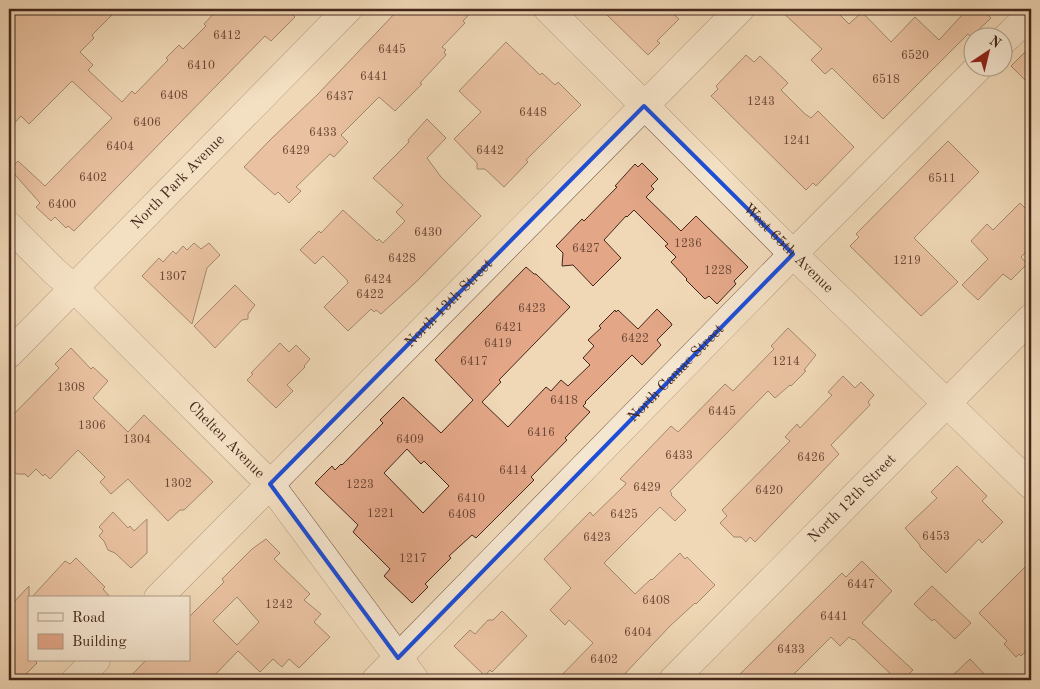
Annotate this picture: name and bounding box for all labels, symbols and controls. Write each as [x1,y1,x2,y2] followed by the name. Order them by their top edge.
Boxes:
[962,28,1012,78] north arrow
[213,30,241,42] house number: 6412
[986,33,1004,51] text: N
[378,43,406,56] house number: 6445
[901,49,929,62] house number: 6520
[187,60,215,72] house number: 6410
[360,71,388,83] house number: 6441
[872,73,900,86] house number: 6518
[160,90,188,102] house number: 6408
[326,91,354,103] house number: 6437
[747,96,775,108] house number: 1243
[519,107,547,119] house number: 6448
[133,117,161,129] house number: 6406
[309,127,337,139] house number: 6433
[129,132,227,232] street label: North Park Avenue
[783,135,811,147] house number: 1241
[106,141,134,153] house number: 6404
[282,145,310,157] house number: 6429
[476,145,504,157] house number: 6442
[79,172,107,184] house number: 6402
[928,172,956,185] house number: 6511
[48,199,76,211] house number: 6400
[740,201,836,296] street label: West 65th Avenue
[414,227,442,239] house number: 6430
[674,238,702,250] house number: 1236
[572,243,600,255] house number: 6427
[388,253,416,265] house number: 6428
[893,255,921,267] house number: 1219
[402,256,496,351] street label: North 13th Street
[704,265,732,277] house number: 1228
[159,271,187,283] house number: 1307
[364,274,392,286] house number: 6424
[356,289,384,301] house number: 6422
[518,303,546,315] house number: 6423
[495,322,523,334] house number: 6421
[625,322,727,425] street label: North Camac Street
[621,333,649,345] house number: 6422
[484,338,512,350] house number: 6419
[460,356,488,368] house number: 6417
[772,356,800,368] house number: 1214
[57,382,85,394] house number: 1308
[550,395,578,407] house number: 6418
[185,399,267,481] street label: Chelten Avenue
[708,405,736,418] house number: 6445
[78,420,106,432] house number: 1306
[527,427,555,439] house number: 6416
[123,434,151,446] house number: 1304
[396,434,424,446] house number: 6409
[665,450,693,462] house number: 6433
[797,452,825,464] house number: 6426
[806,452,899,546] street label: North 12th Street
[499,465,527,477] house number: 6414
[164,478,192,490] house number: 1302
[346,479,374,491] house number: 1223
[633,482,661,494] house number: 6429
[755,485,783,497] house number: 6420
[457,493,485,505] house number: 6410
[367,508,395,520] house number: 1221
[610,508,638,521] house number: 6425
[448,509,476,521] house number: 6408
[922,530,950,543] house number: 6453
[583,532,611,544] house number: 6423
[399,553,427,565] house number: 1217
[847,579,875,591] house number: 6447
[642,595,670,607] house number: 6408
[28,596,190,662] legend
[265,599,293,611] house number: 1242
[72,611,106,626] text: Road
[820,611,848,623] house number: 6441
[624,627,652,639] house number: 6404
[72,635,127,650] text: Building
[777,644,805,656] house number: 6433
[590,654,618,666] house number: 6402

